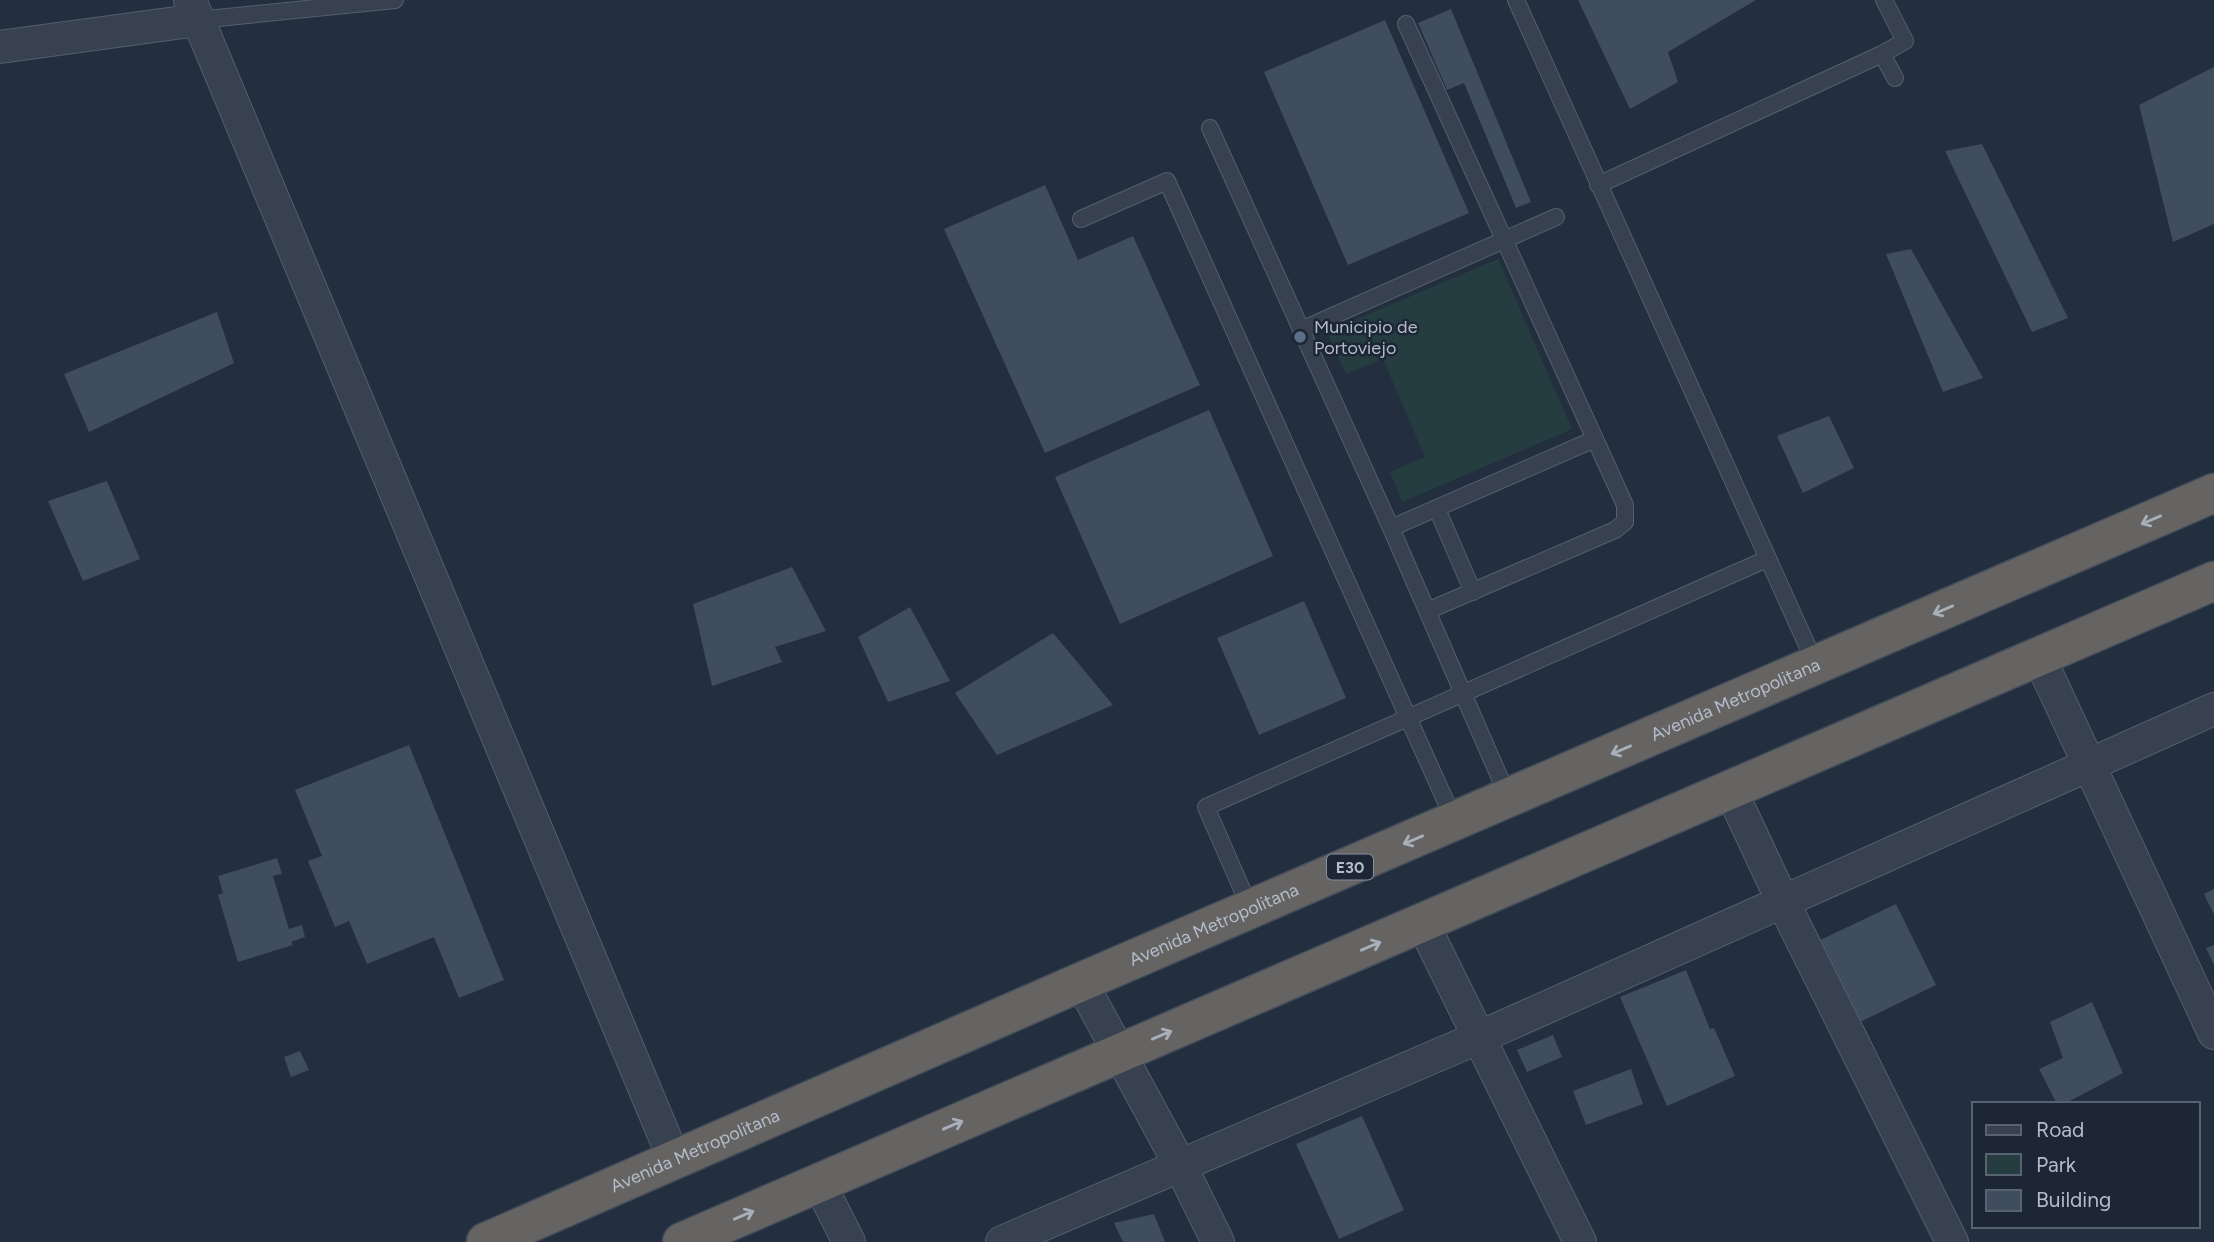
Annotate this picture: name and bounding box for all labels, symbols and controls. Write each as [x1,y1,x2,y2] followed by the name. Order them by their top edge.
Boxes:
[1314,316,1418,359] place label: Municipio de Portoviejo
[1292,329,1308,345] marker: Municipio de Portoviejo
[2141,514,2163,527] one-way arrow
[1932,605,1954,618] one-way arrow
[1647,653,1823,746] street label: Avenida Metropolitana
[1611,744,1633,757] one-way arrow
[1402,834,1424,847] one-way arrow
[1327,854,1373,880] road number: E30
[1126,878,1302,971] street label: Avenida Metropolitana
[1360,938,1382,951] one-way arrow
[1151,1027,1172,1040] one-way arrow
[1972,1102,2200,1228] legend
[607,1104,783,1197] street label: Avenida Metropolitana
[2036,1117,2084,1142] text: Road
[942,1118,963,1131] one-way arrow
[2036,1152,2077,1177] text: Park
[2036,1187,2111,1212] text: Building
[733,1208,755,1221] one-way arrow

